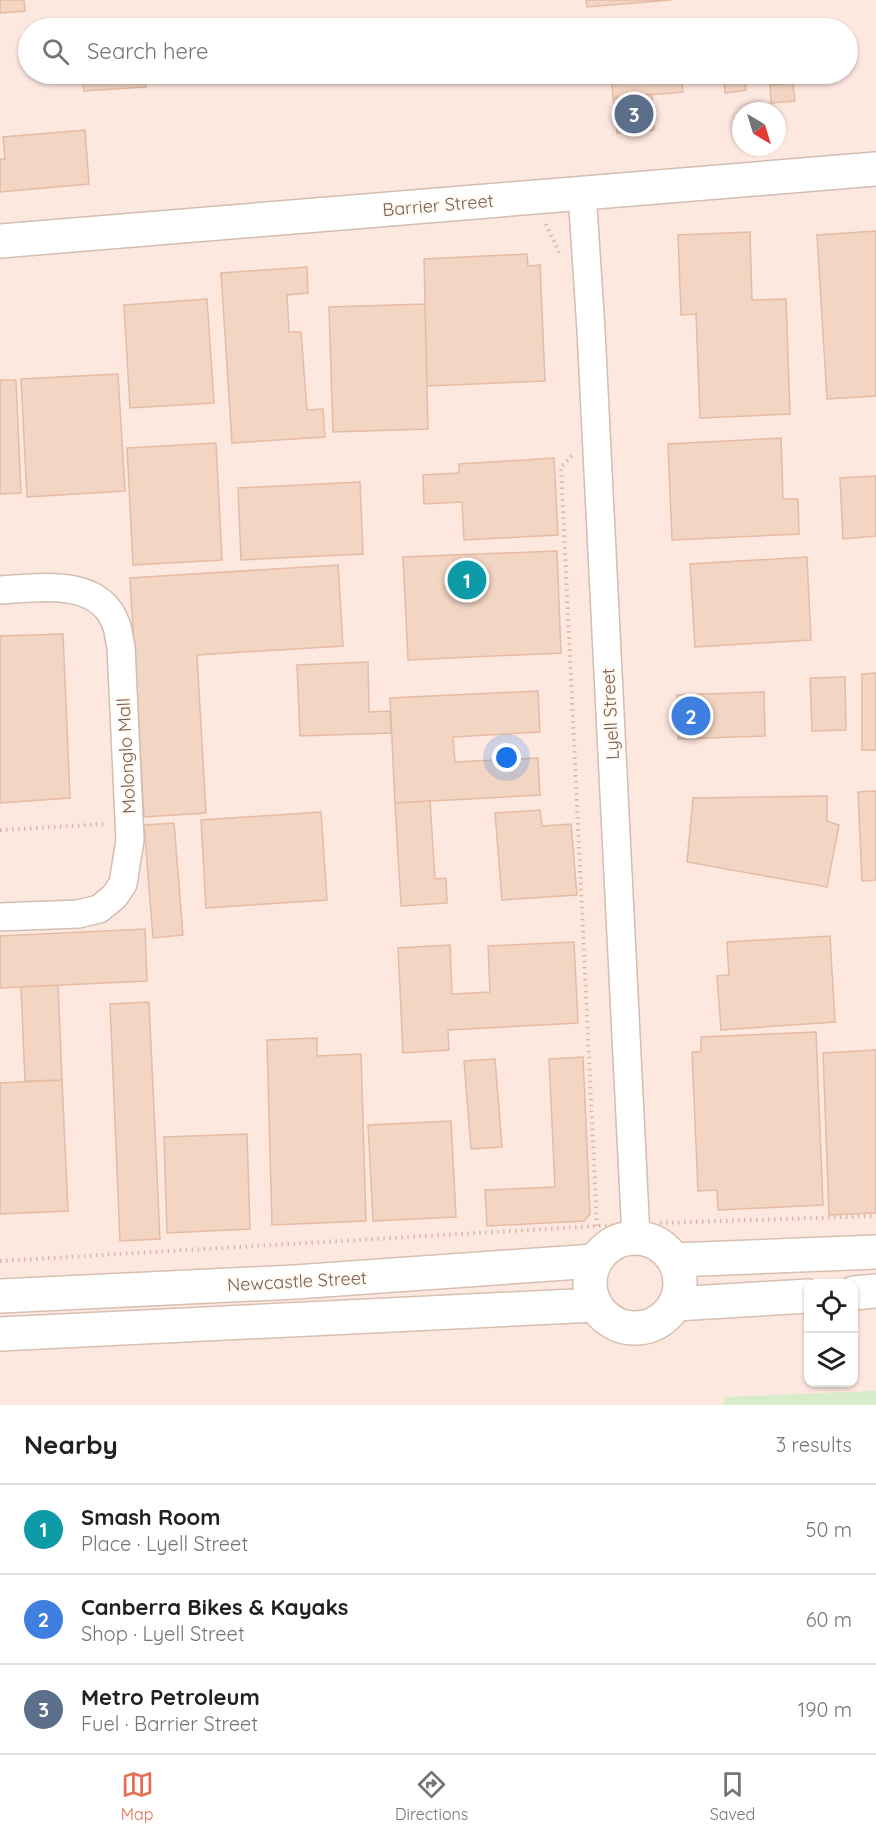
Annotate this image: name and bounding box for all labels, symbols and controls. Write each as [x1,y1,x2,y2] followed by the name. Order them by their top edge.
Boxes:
[18,18,858,84] search box
[39,35,72,68] icon: search
[87,37,208,65] text: Search here
[614,92,654,136] pin: 3
[732,102,786,156] north arrow
[381,189,495,221] street label: Barrier Street
[448,558,486,602] pin: 1
[596,668,624,760] street label: Lyell Street
[672,694,710,738] pin: 2
[111,697,141,815] street label: Molonglo Mall
[492,743,521,772] your location
[227,1266,367,1296] street label: Newcastle Street
[804,1279,858,1387] map controls
[804,1279,858,1333] button: locate
[804,1333,858,1387] button: layers
[24,1428,118,1461] text: Nearby
[776,1432,852,1457] text: 3 results
[81,1503,221,1531] text: Smash Room
[40,1517,47,1542] text: 1
[806,1517,852,1542] text: 50 m
[81,1531,248,1556] text: Place · Lyell Street
[81,1593,348,1621] text: Canberra Bikes & Kayaks
[38,1607,49,1632] text: 2
[806,1607,852,1632] text: 60 m
[81,1621,245,1646] text: Shop · Lyell Street
[81,1683,260,1711] text: Metro Petroleum
[38,1697,49,1722] text: 3
[798,1697,852,1722] text: 190 m
[81,1711,258,1736] text: Fuel · Barrier Street
[121,1768,154,1824] tab: Map
[395,1768,468,1824] tab: Directions
[710,1768,755,1824] tab: Saved

